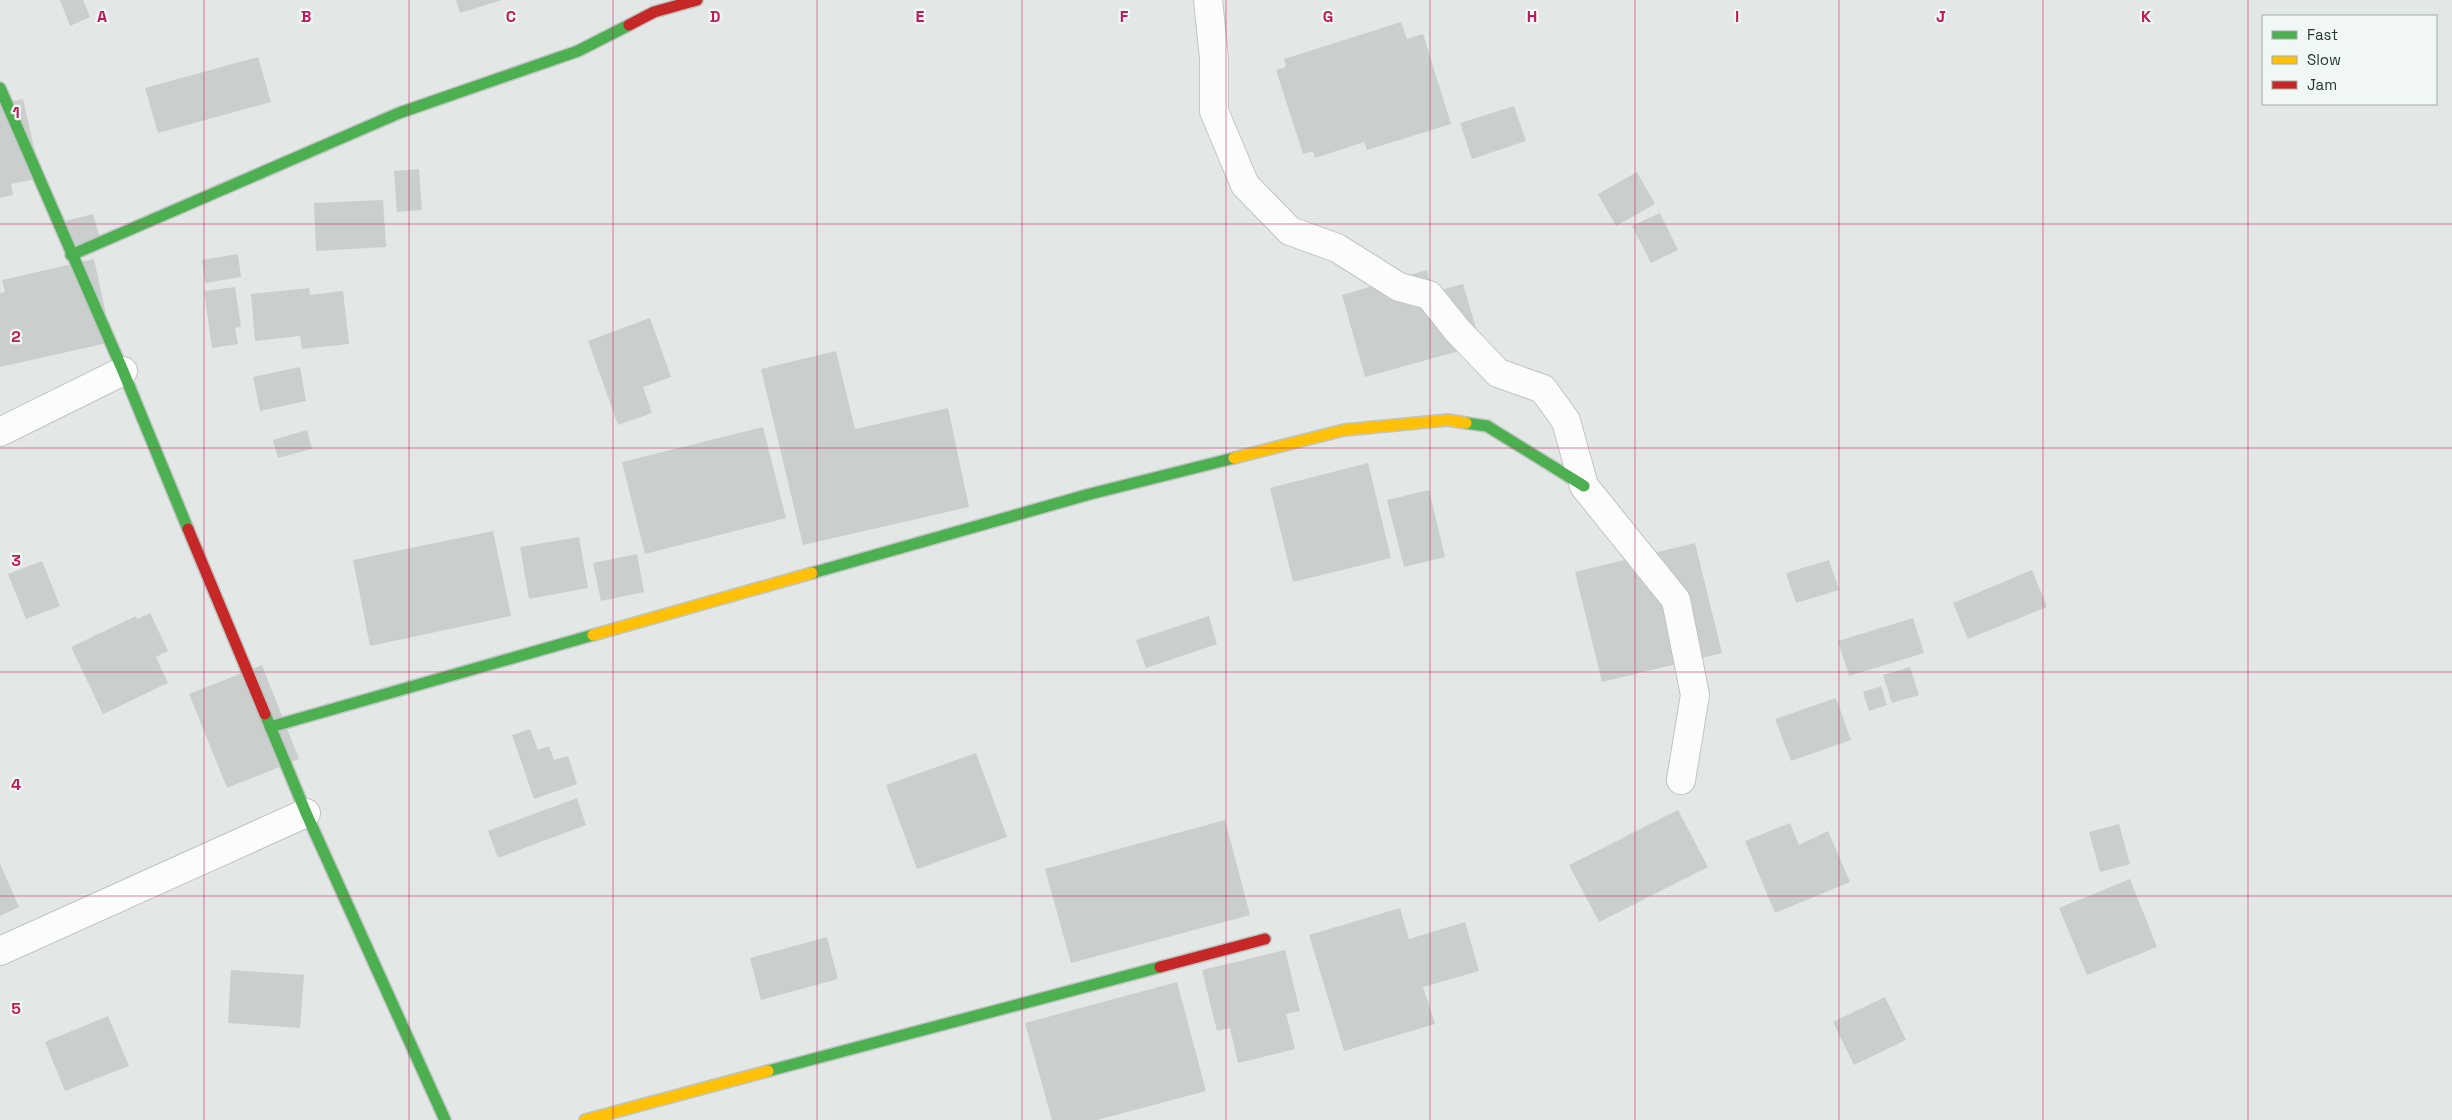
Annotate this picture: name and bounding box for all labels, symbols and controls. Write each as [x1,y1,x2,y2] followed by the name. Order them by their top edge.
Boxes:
[97,6,107,27] text: A
[301,6,311,27] text: B
[506,6,516,27] text: C
[710,6,720,27] text: D
[916,6,925,27] text: E
[1120,6,1129,27] text: F
[1323,6,1333,27] text: G
[1527,6,1537,27] text: H
[1735,6,1739,27] text: I
[1936,6,1946,27] text: J
[2141,6,2151,27] text: K
[2262,15,2437,105] legend
[2307,25,2338,44] text: Fast
[2307,50,2341,69] text: Slow
[2307,75,2337,94] text: Jam
[12,102,20,123] text: 1
[11,326,21,347] text: 2
[11,550,21,571] text: 3
[11,774,21,795] text: 4
[11,998,21,1019] text: 5

